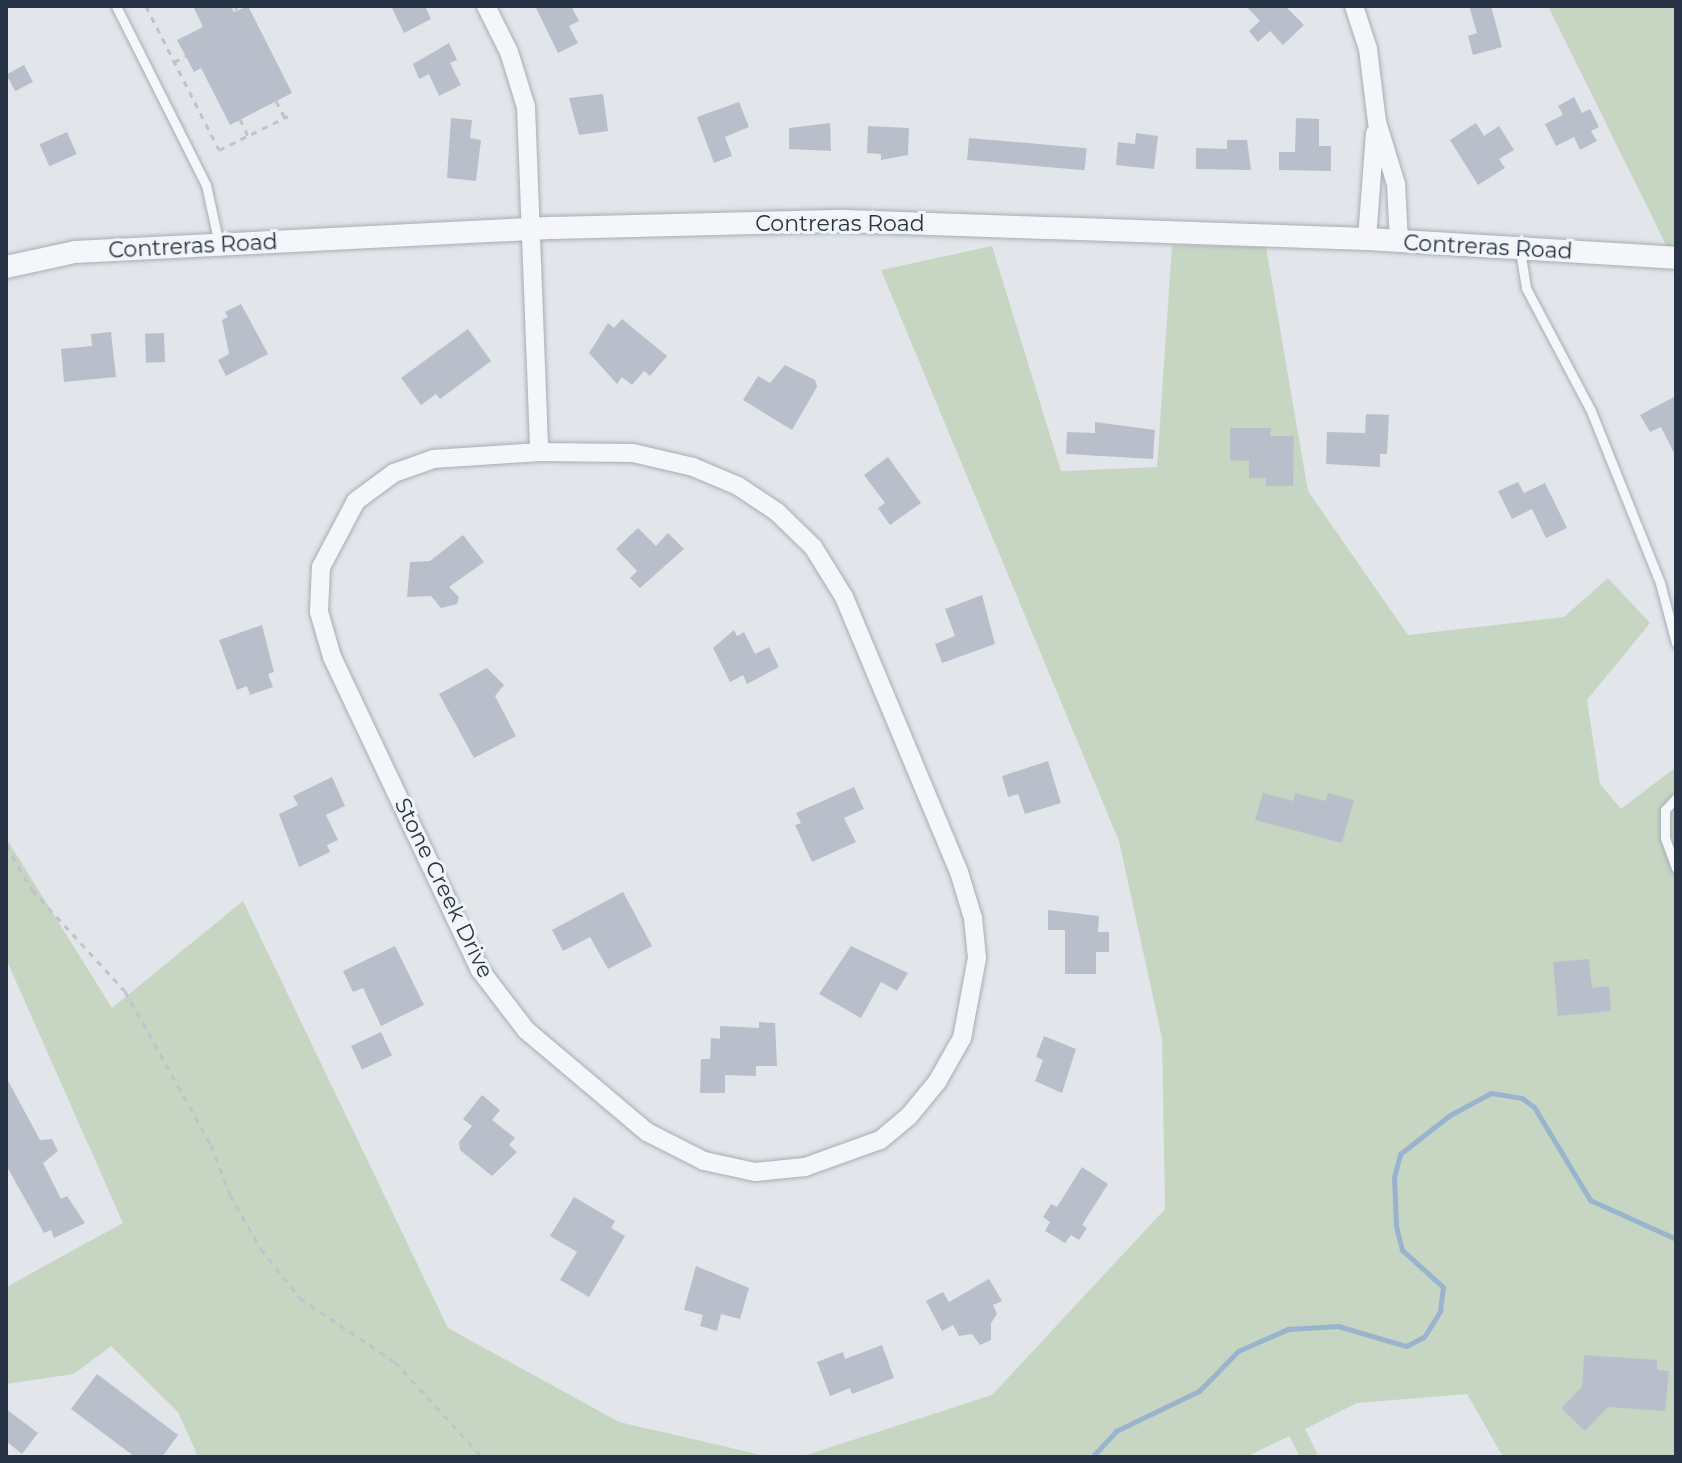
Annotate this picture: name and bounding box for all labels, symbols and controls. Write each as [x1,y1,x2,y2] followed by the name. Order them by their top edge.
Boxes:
[755,211,925,237] street label: Contreras Road
[108,228,278,264] street label: Contreras Road
[1403,229,1573,265] street label: Contreras Road
[389,794,499,982] street label: Stone Creek Drive

